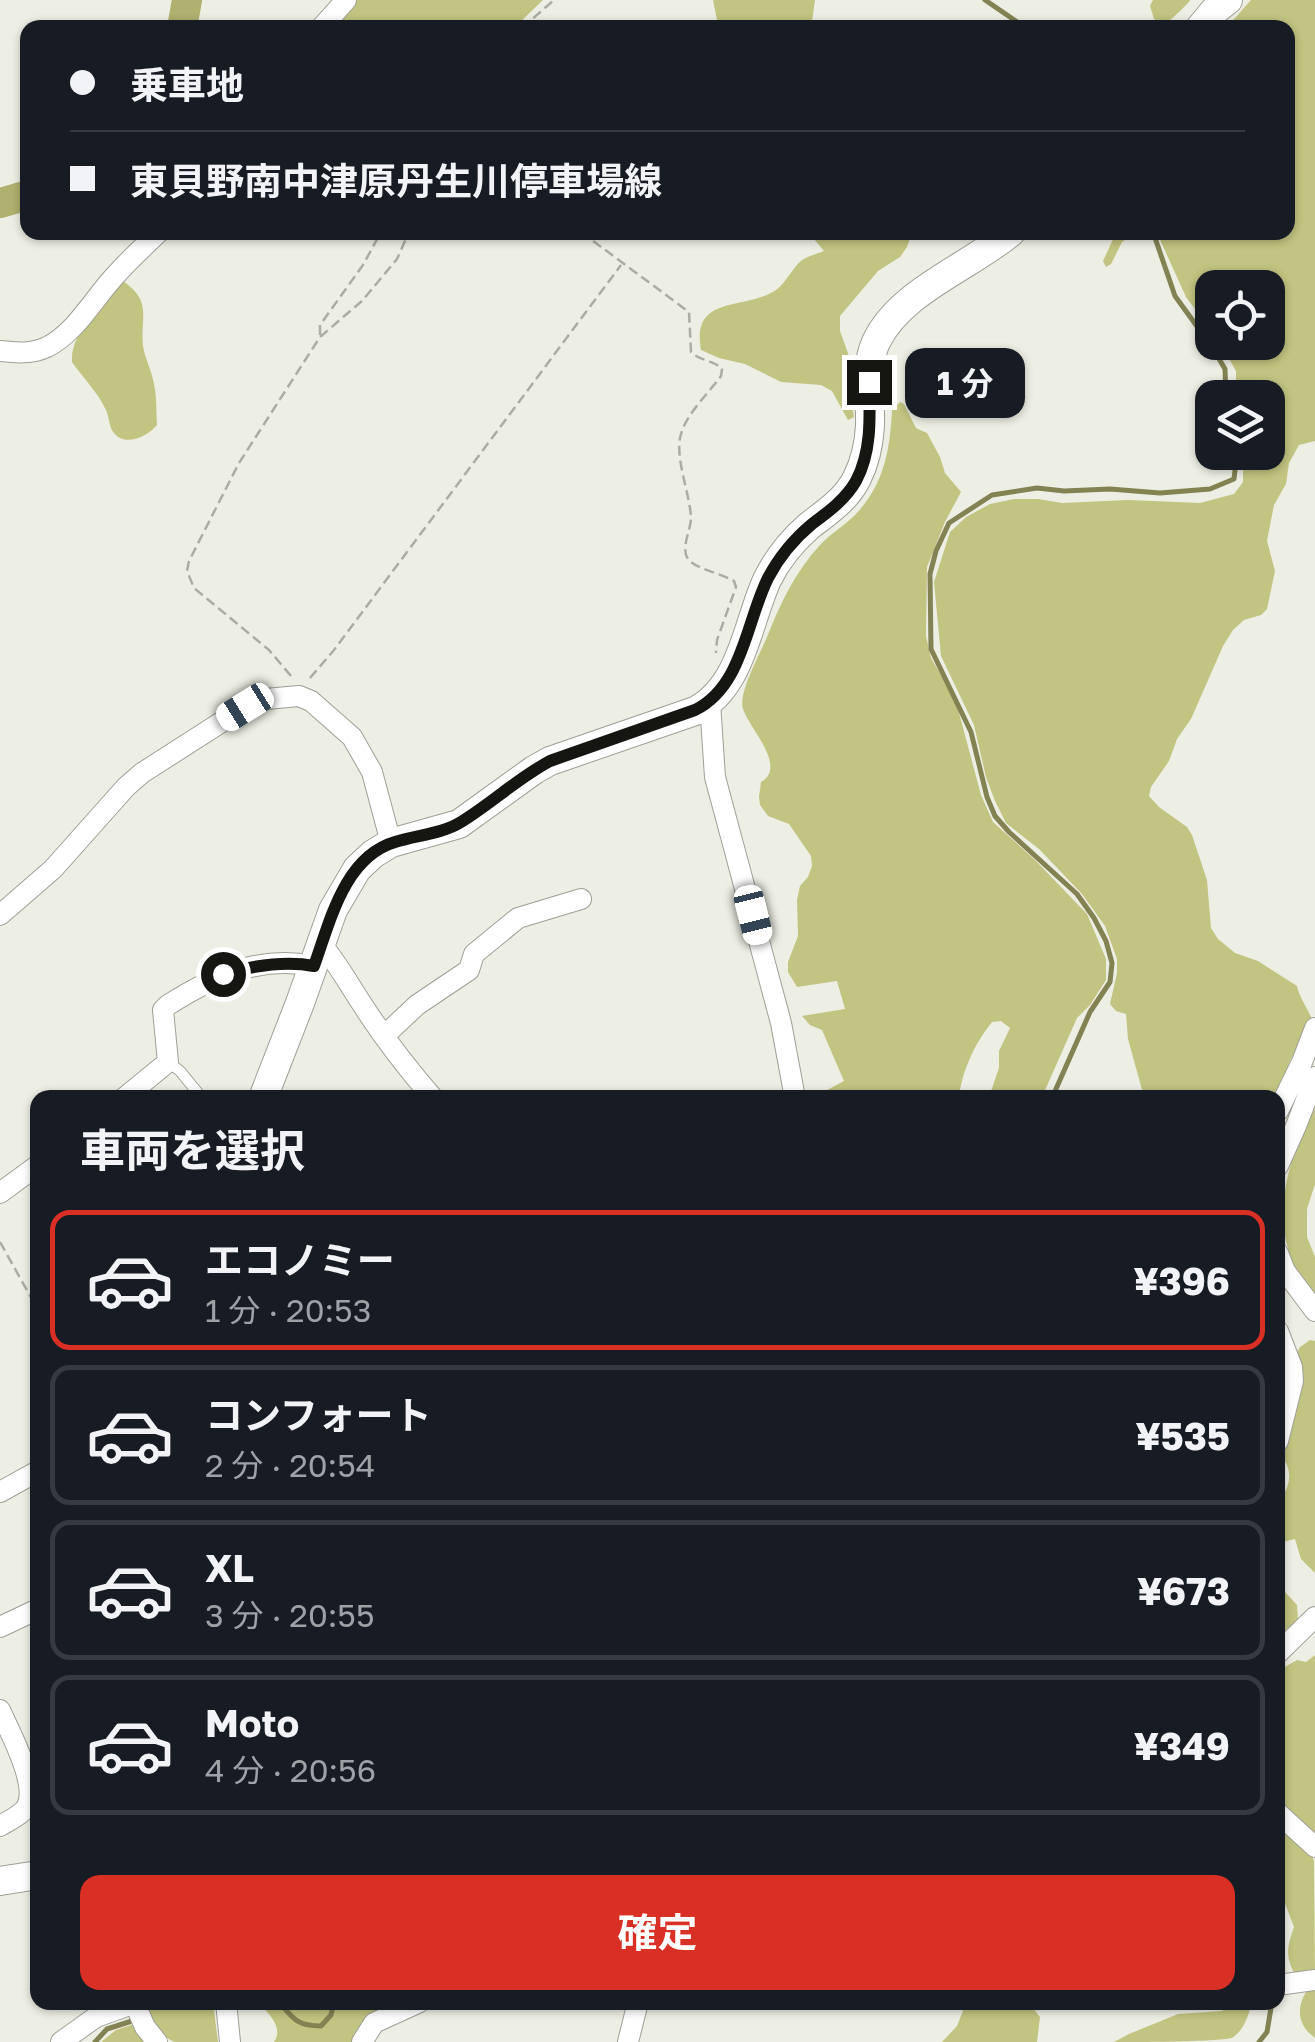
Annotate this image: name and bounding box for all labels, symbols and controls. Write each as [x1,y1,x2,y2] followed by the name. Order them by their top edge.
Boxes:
[130,62,244,107] text: 乗車地
[130,158,662,203] text: 東貝野南中津原丹生川停車場線
[1195,270,1285,470] map controls
[1195,270,1285,360] button: locate
[904,347,1024,417] callout: 1 分
[847,360,892,405] route end
[937,364,993,402] text: 1 分
[1195,380,1285,470] button: layers
[212,678,278,736] car
[731,882,775,948] car
[201,952,246,997] route start
[80,1123,305,1177] text: 車両を選択
[85,1235,175,1325] icon: car
[205,1237,395,1282] text: エコノミー
[1133,1258,1230,1303] text: ¥396
[205,1291,371,1329] text: 1 分 · 20:53
[85,1390,175,1480] icon: car
[205,1392,432,1437] text: コンフォート
[1135,1413,1230,1458] text: ¥535
[205,1446,375,1484] text: 2 分 · 20:54
[85,1545,175,1635] icon: car
[205,1545,254,1590] text: XL
[1137,1568,1230,1613] text: ¥673
[205,1596,374,1634] text: 3 分 · 20:55
[85,1700,175,1790] icon: car
[205,1700,299,1745] text: Moto
[1134,1723,1230,1768] text: ¥349
[205,1751,376,1789] text: 4 分 · 20:56
[80,1875,1235,1990] button: 確定

